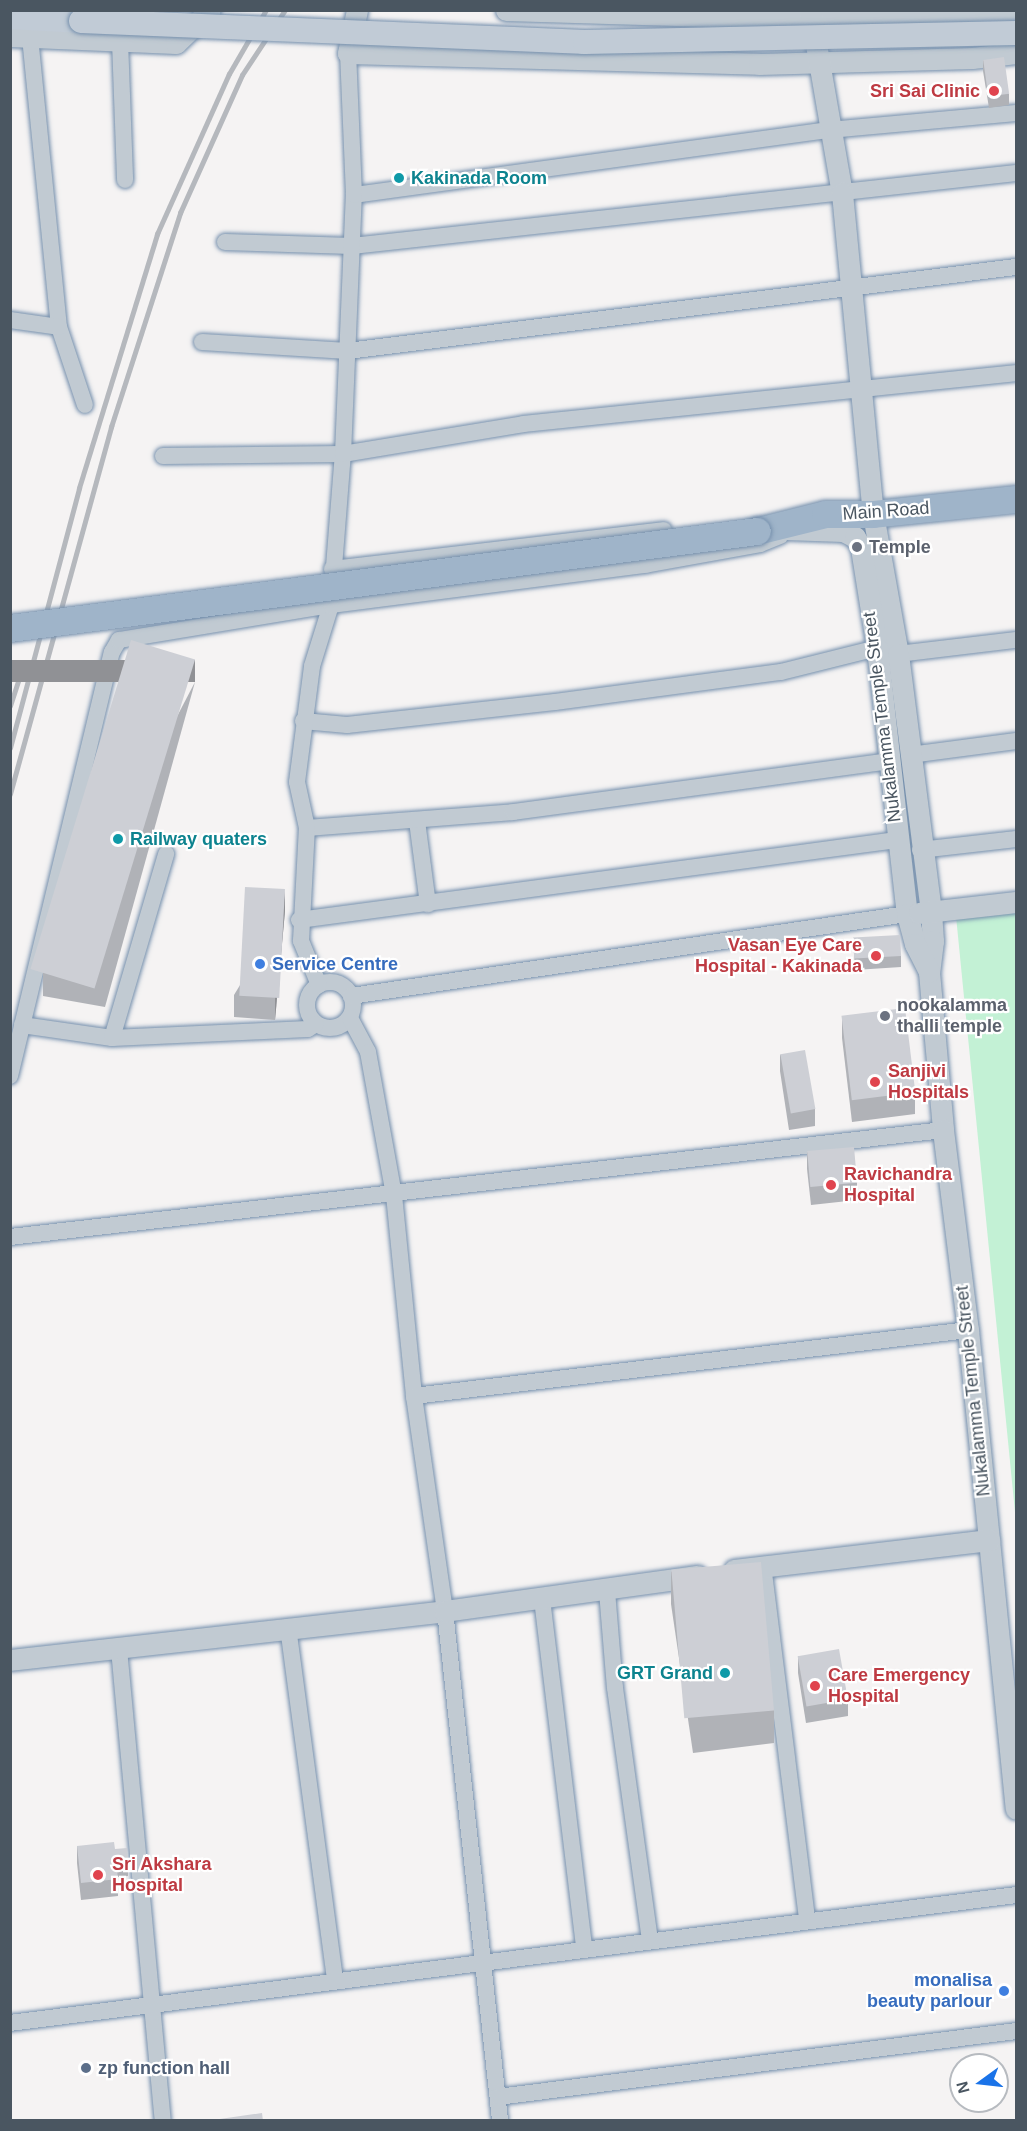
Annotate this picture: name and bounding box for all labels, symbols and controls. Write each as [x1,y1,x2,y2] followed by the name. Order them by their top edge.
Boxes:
[870,80,980,102] place label: Sri Sai Clinic
[985,82,1003,100] marker: Sri Sai Clinic
[411,167,547,189] place label: Kakinada Room
[392,171,406,185] marker: Kakinada Room
[842,497,930,525] street label: Main Road
[869,536,931,558] place label: Temple
[850,540,864,554] marker: Temple
[858,610,906,824] street label: Nukalamma Temple Street
[130,828,267,850] place label: Railway quaters
[111,832,125,846] marker: Railway quaters
[695,935,862,978] place label: Vasan Eye Care Hospital - Kakinada
[867,947,885,965] marker: Vasan Eye Care Hospital - Kakinada
[272,953,398,975] place label: Service Centre
[253,957,267,971] marker: Service Centre
[897,995,1007,1038] place label: nookalamma thalli temple
[878,1009,892,1023] marker: nookalamma thalli temple
[888,1061,969,1104] place label: Sanjivi Hospitals
[866,1073,884,1091] marker: Sanjivi Hospitals
[844,1164,952,1206] place label: Ravichandra Hospital
[822,1176,840,1194] marker: Ravichandra Hospital
[951,1284,995,1498] street label: Nukalamma Temple Street
[617,1662,713,1684] place label: GRT Grand
[828,1665,970,1708] place label: Care Emergency Hospital
[718,1666,732,1680] marker: GRT Grand
[806,1677,824,1695] marker: Care Emergency Hospital
[112,1854,212,1896] place label: Sri Akshara Hospital
[89,1866,107,1884] marker: Sri Akshara Hospital
[867,1970,992,2012] place label: monalisa beauty parlour
[997,1984,1011,1998] marker: monalisa beauty parlour
[949,2053,1009,2113] north arrow
[98,2057,230,2079] place label: zp function hall
[79,2061,93,2075] marker: zp function hall
[953,2079,973,2095] text: N

